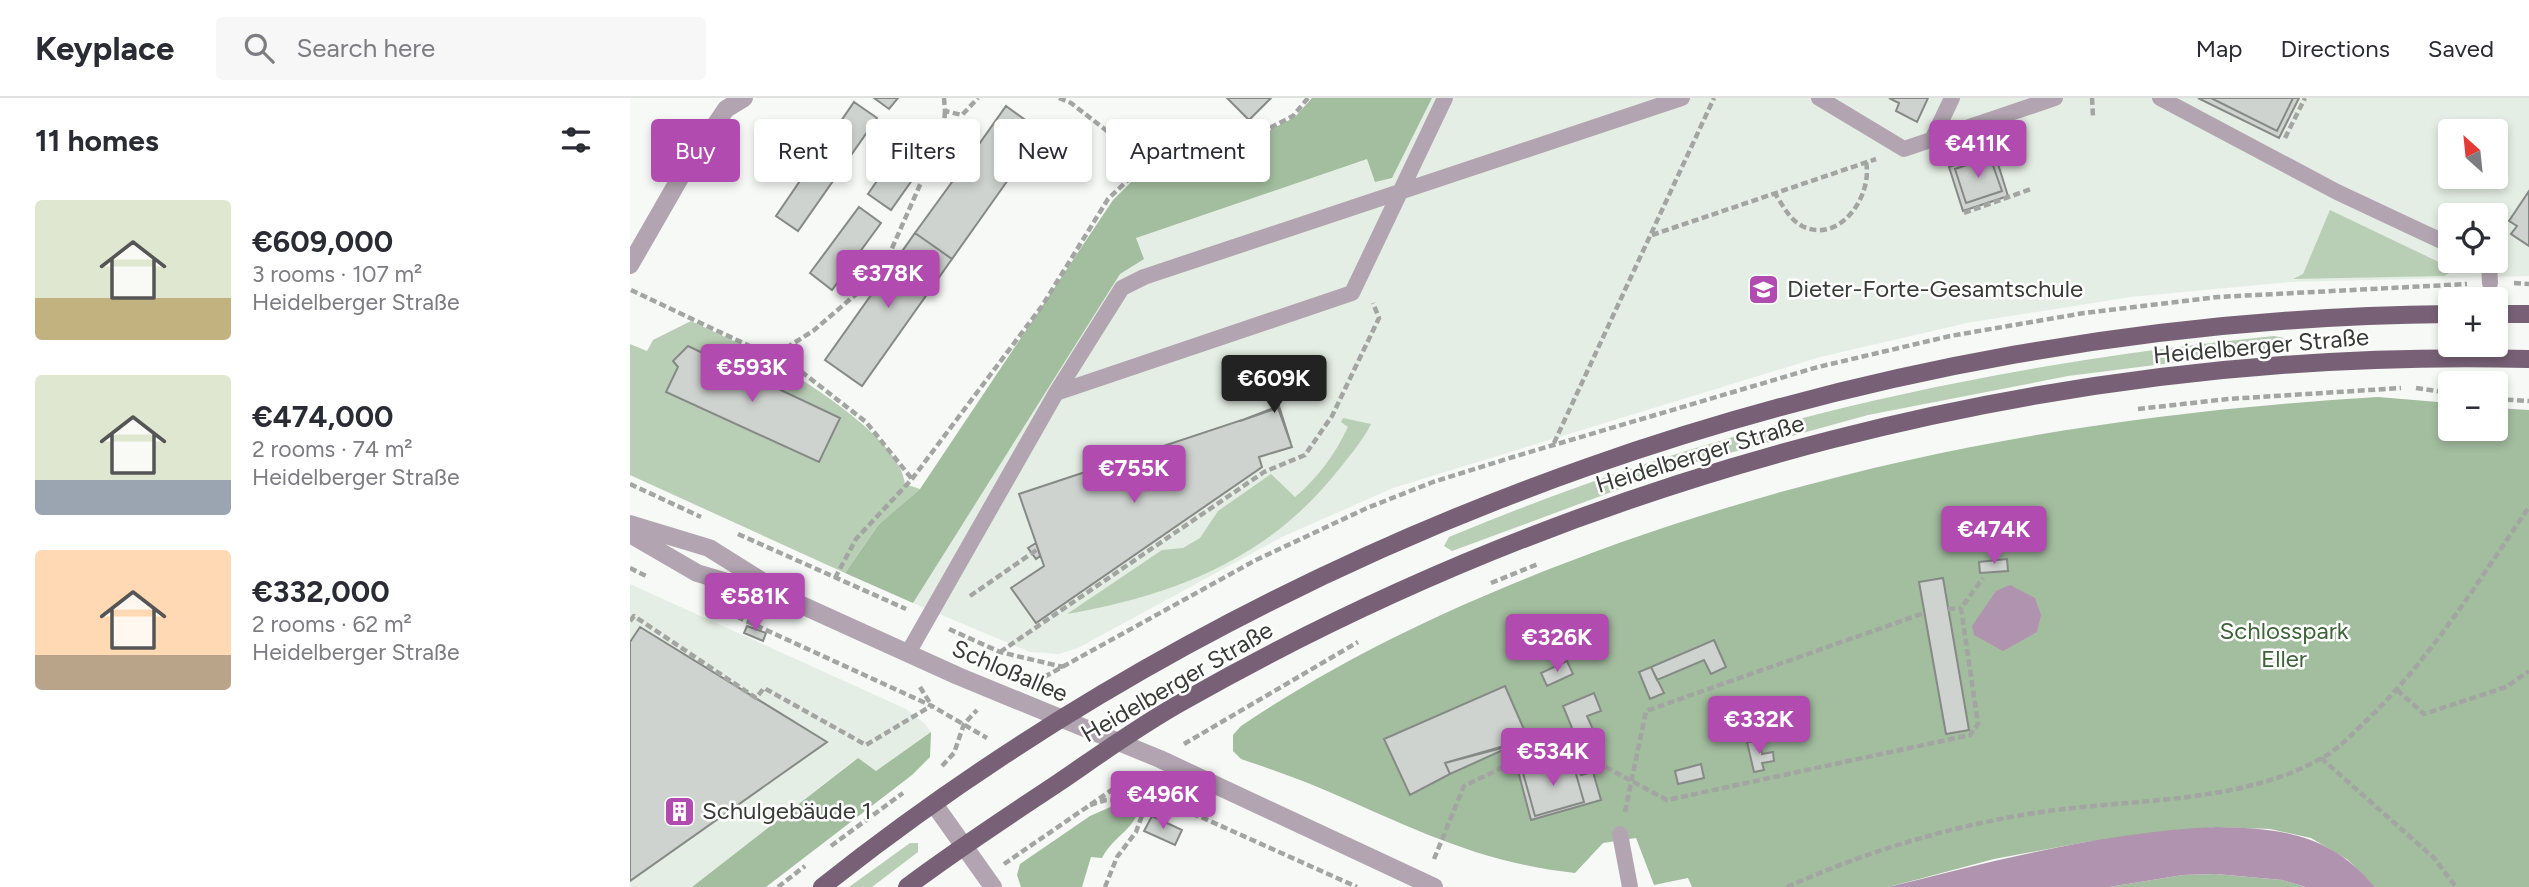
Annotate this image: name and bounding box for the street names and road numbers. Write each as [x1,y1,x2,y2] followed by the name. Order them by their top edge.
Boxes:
[2152,322,2370,369] street label: Heidelberger Straße
[1592,408,1808,499] street label: Heidelberger Straße
[1076,615,1278,748] street label: Heidelberger Straße
[948,633,1072,708] street label: Schloßallee

